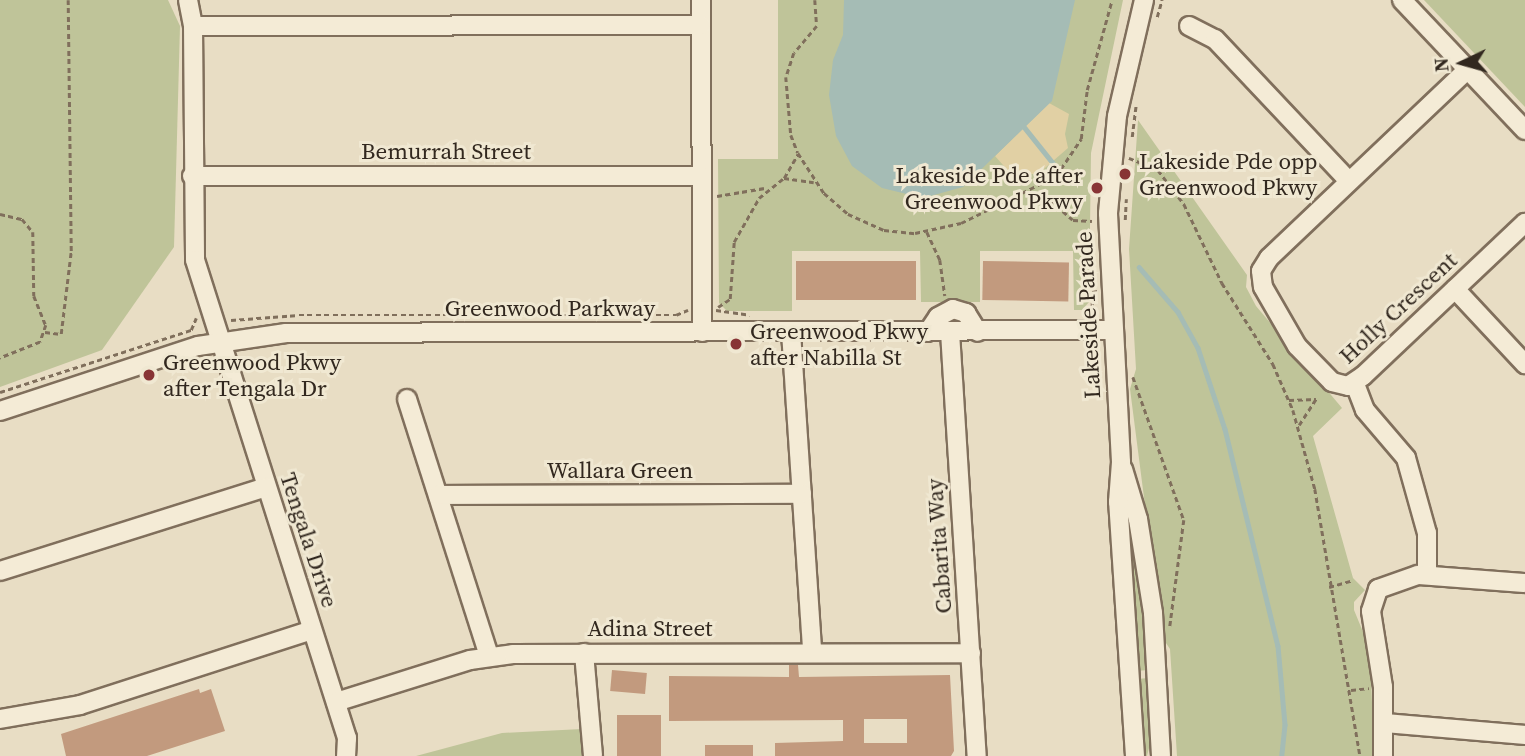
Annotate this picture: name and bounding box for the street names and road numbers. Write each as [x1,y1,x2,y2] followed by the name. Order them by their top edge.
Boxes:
[361,137,531,165] street label: Bemurrah Street
[1070,231,1106,399] street label: Lakeside Parade
[1333,247,1463,369] street label: Holly Crescent
[445,294,655,322] street label: Greenwood Parkway
[547,456,693,484] street label: Wallara Green
[274,469,344,611] street label: Tengala Drive
[920,477,958,615] street label: Cabarita Way
[587,614,713,642] street label: Adina Street

